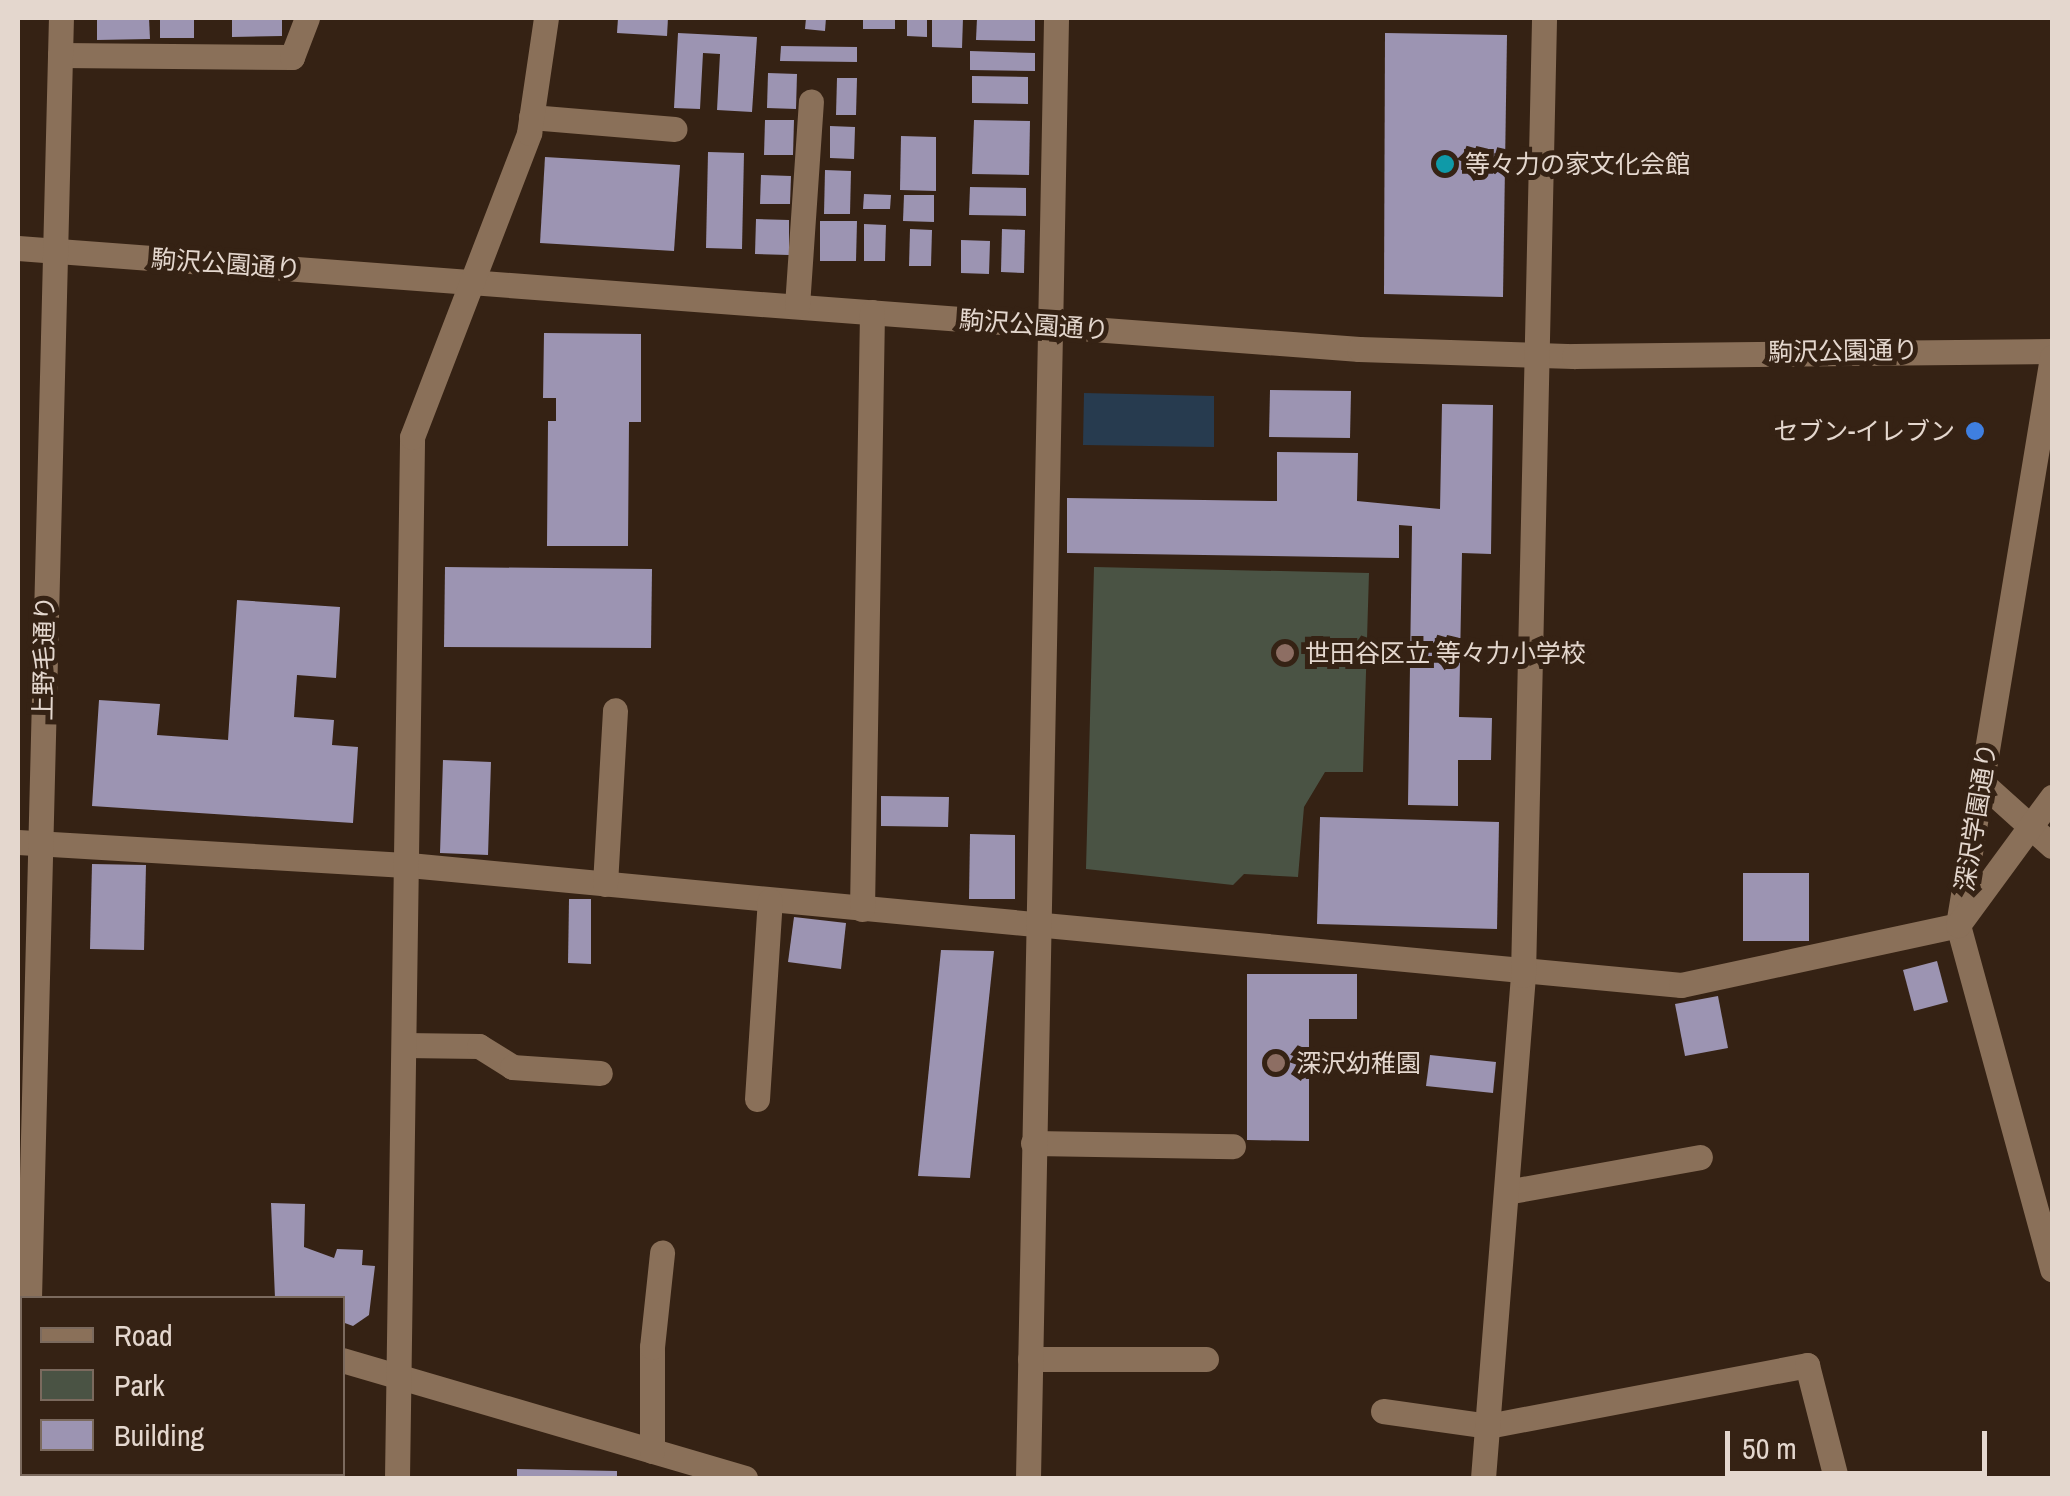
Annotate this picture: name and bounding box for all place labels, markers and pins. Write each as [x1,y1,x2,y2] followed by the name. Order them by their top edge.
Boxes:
[1465,149,1690,179] place label: 等々力の家文化会館
[1434,153,1456,175] marker: 等々力の家文化会館
[1773,416,1955,446] place label: セブン-イレブン
[1964,420,1986,442] marker: セブン-イレブン
[1305,638,1586,668] place label: 世田谷区立 等々力小学校
[1274,642,1296,664] marker: 世田谷区立 等々力小学校
[1296,1048,1421,1078] place label: 深沢幼稚園
[1265,1052,1287,1074] marker: 深沢幼稚園

